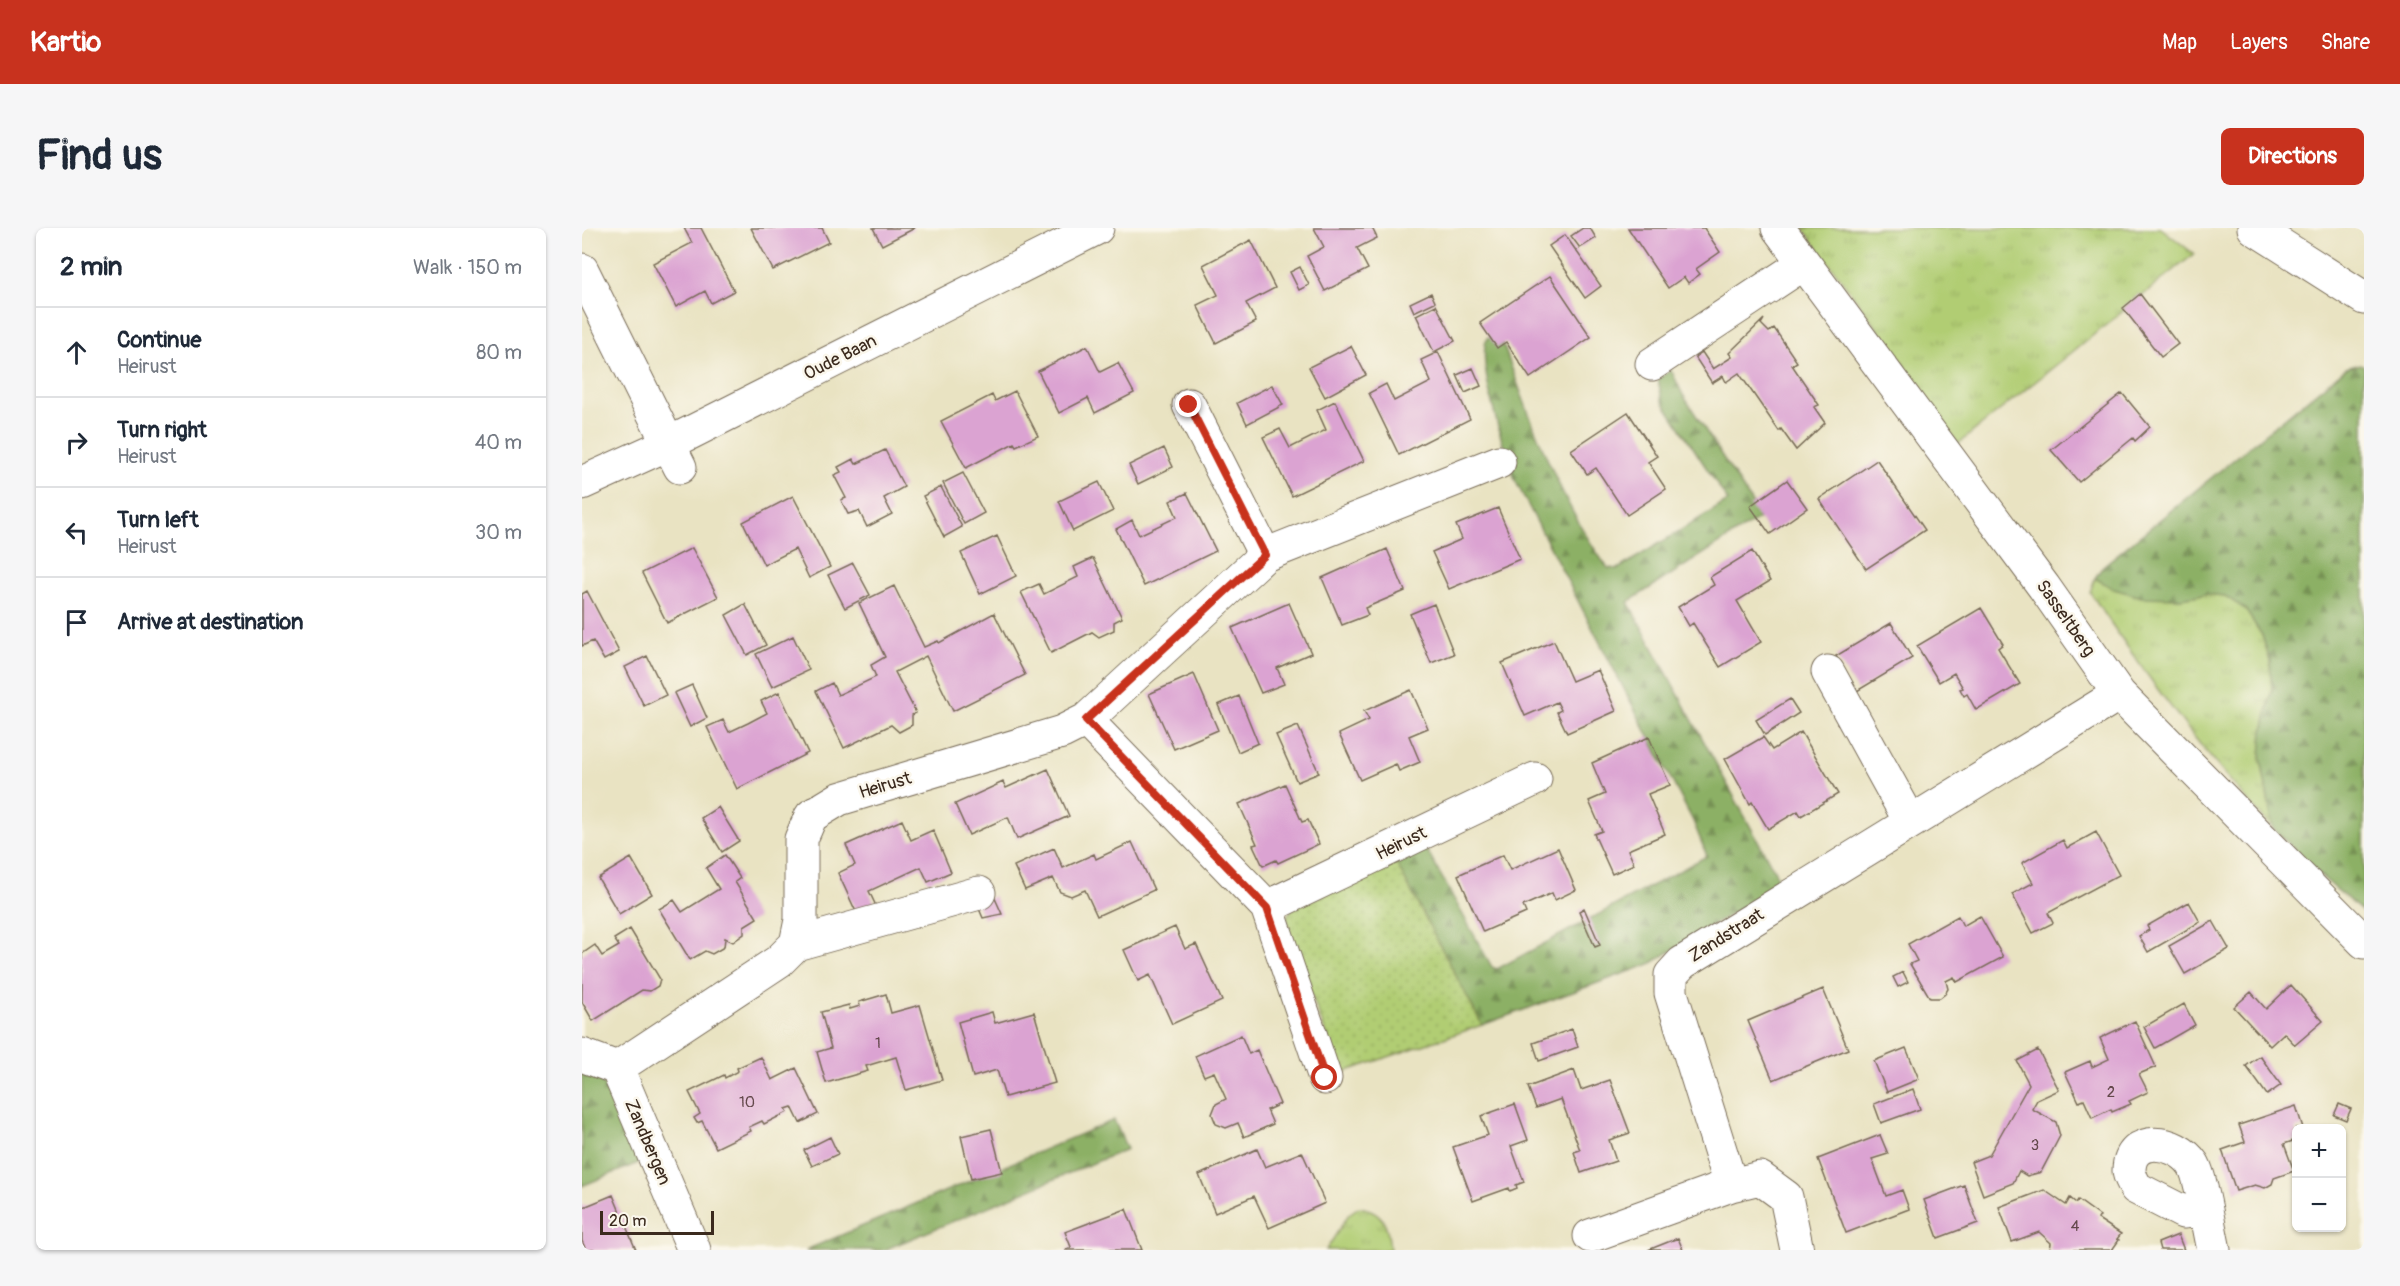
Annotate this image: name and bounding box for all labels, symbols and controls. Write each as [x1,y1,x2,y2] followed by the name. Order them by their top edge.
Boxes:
[30,25,101,60] text: Kartio
[2162,29,2197,56] text: Map
[2230,29,2288,56] text: Layers
[2321,29,2370,56] text: Share
[2221,128,2364,185] button: Directions
[36,130,162,182] text: Find us
[60,251,122,283] text: 2 min
[413,255,522,280] text: Walk · 150 m
[117,326,201,354] text: Continue
[800,329,881,386] street label: Oude Baan
[60,336,93,369] icon: ahead
[476,340,522,365] text: 80 m
[117,354,176,379] text: Heirust
[1175,391,1201,417] route end
[117,416,207,444] text: Turn right
[60,426,93,459] icon: right
[475,430,522,455] text: 40 m
[117,444,176,469] text: Heirust
[117,506,199,534] text: Turn left
[60,516,93,549] icon: left
[475,520,522,545] text: 30 m
[117,534,176,559] text: Heirust
[2031,575,2100,661] street label: Sasseltberg
[60,606,93,639] icon: arrive
[117,608,303,636] text: Arrive at destination
[856,766,915,804] street label: Heirust
[1372,821,1431,866] street label: Heirust
[1684,903,1769,968] street label: Zandstraat
[875,1034,881,1053] house number: 1
[1311,1064,1337,1090] route start
[2107,1083,2115,1102] house number: 2
[739,1093,755,1112] house number: 10
[619,1096,676,1189] street label: Zandbergen
[2292,1124,2346,1232] map controls
[2292,1124,2346,1178] button: +
[2031,1136,2039,1155] house number: 3
[2292,1178,2346,1232] button: −
[600,1208,714,1236] scale bar
[609,1211,647,1231] text: 20 m
[2071,1217,2080,1236] house number: 4

